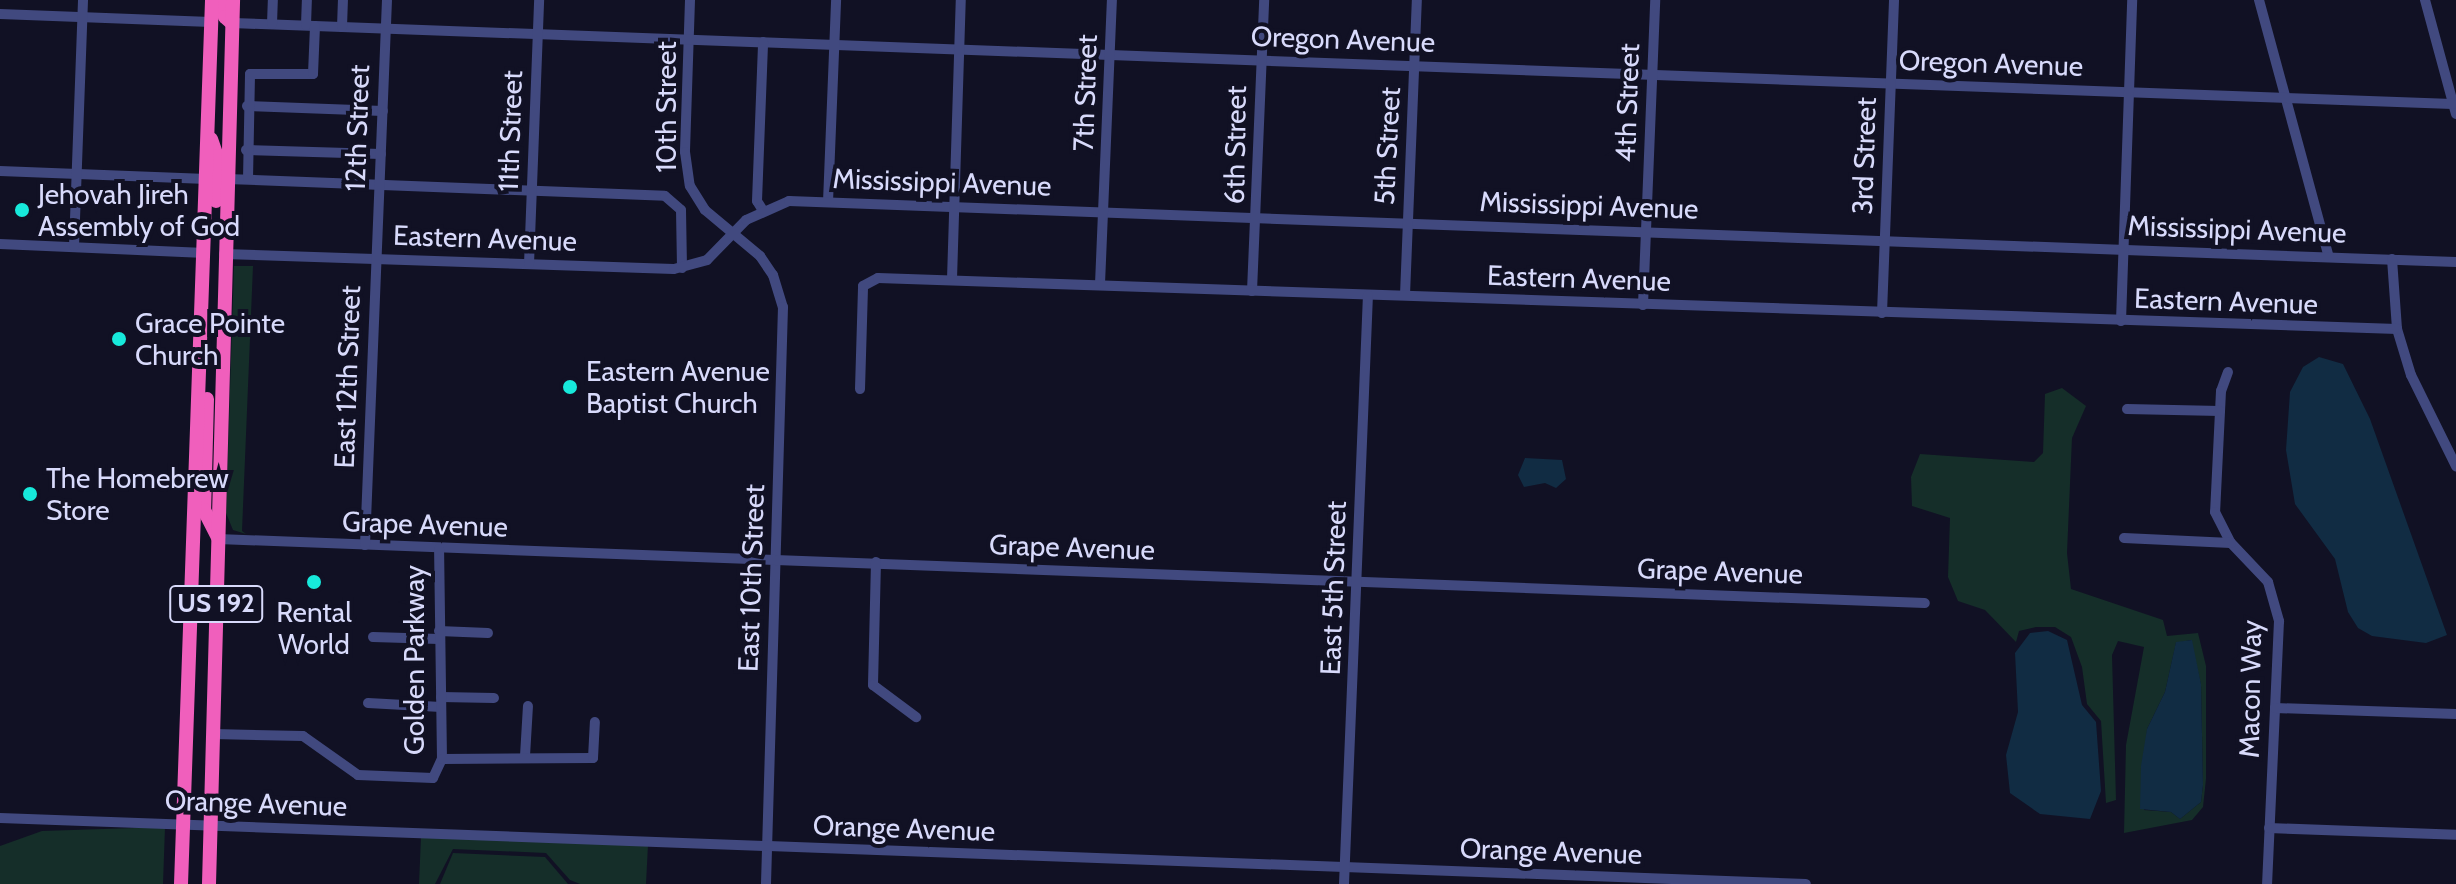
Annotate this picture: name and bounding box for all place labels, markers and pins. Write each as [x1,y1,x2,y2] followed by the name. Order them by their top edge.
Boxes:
[38,177,240,243] place label: Jehovah Jireh Assembly of God
[13,201,31,219] marker: Jehovah Jireh Assembly of God
[135,306,285,372] place label: Grace Pointe Church
[110,330,128,348] marker: Grace Pointe Church
[586,354,770,420] place label: Eastern Avenue Baptist Church
[561,378,579,396] marker: Eastern Avenue Baptist Church
[46,461,229,527] place label: The Homebrew Store
[21,485,39,503] marker: The Homebrew Store
[305,573,323,591] marker: Rental World
[276,595,352,661] place label: Rental World

